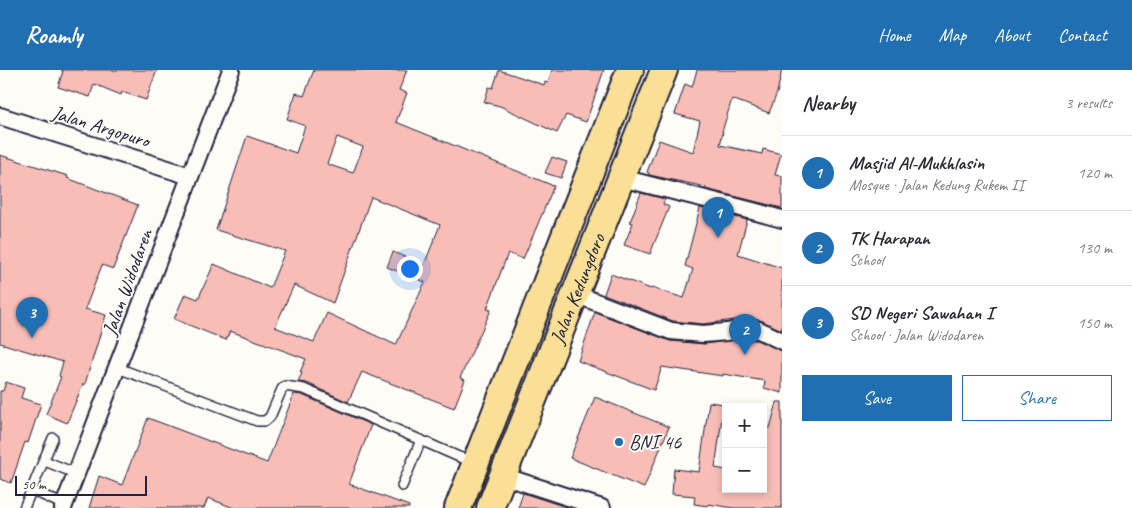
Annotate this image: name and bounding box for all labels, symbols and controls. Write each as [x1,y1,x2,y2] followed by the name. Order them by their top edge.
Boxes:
[25,20,82,50] text: Roamly
[878,24,911,46] text: Home
[939,24,966,46] text: Map
[994,24,1030,46] text: About
[1058,24,1107,46] text: Contact
[802,90,855,116] text: Nearby
[1065,93,1112,113] text: 3 results
[48,100,154,154] street label: Jalan Argopuro
[849,151,984,175] text: Masjid Al-Mukhlasin
[814,163,822,183] text: 1
[1078,163,1112,183] text: 120 m
[849,175,1024,195] text: Mosque · Jalan Kedung Rukem II
[702,197,734,238] pin: 1
[96,225,159,340] street label: Jalan Widodaren
[849,226,930,250] text: TK Harapan
[544,229,611,348] street label: Jalan Kedungdoro
[814,238,822,258] text: 2
[1078,238,1112,258] text: 130 m
[849,250,883,270] text: School
[397,256,423,282] your location
[16,297,48,338] pin: 3
[849,301,994,325] text: SD Negeri Sawahan I
[814,313,822,333] text: 3
[1078,313,1112,333] text: 150 m
[729,314,761,355] pin: 2
[849,325,983,345] text: School · Jalan Widodaren
[802,375,952,421] button: Save
[962,375,1112,421] button: Share
[722,403,767,493] map controls
[722,403,767,448] button: +
[629,430,682,455] place label: BNI 46
[613,436,625,448] marker: BNI 46
[722,448,767,493] button: −
[15,473,148,496] scale bar
[22,476,46,493] text: 50 m

